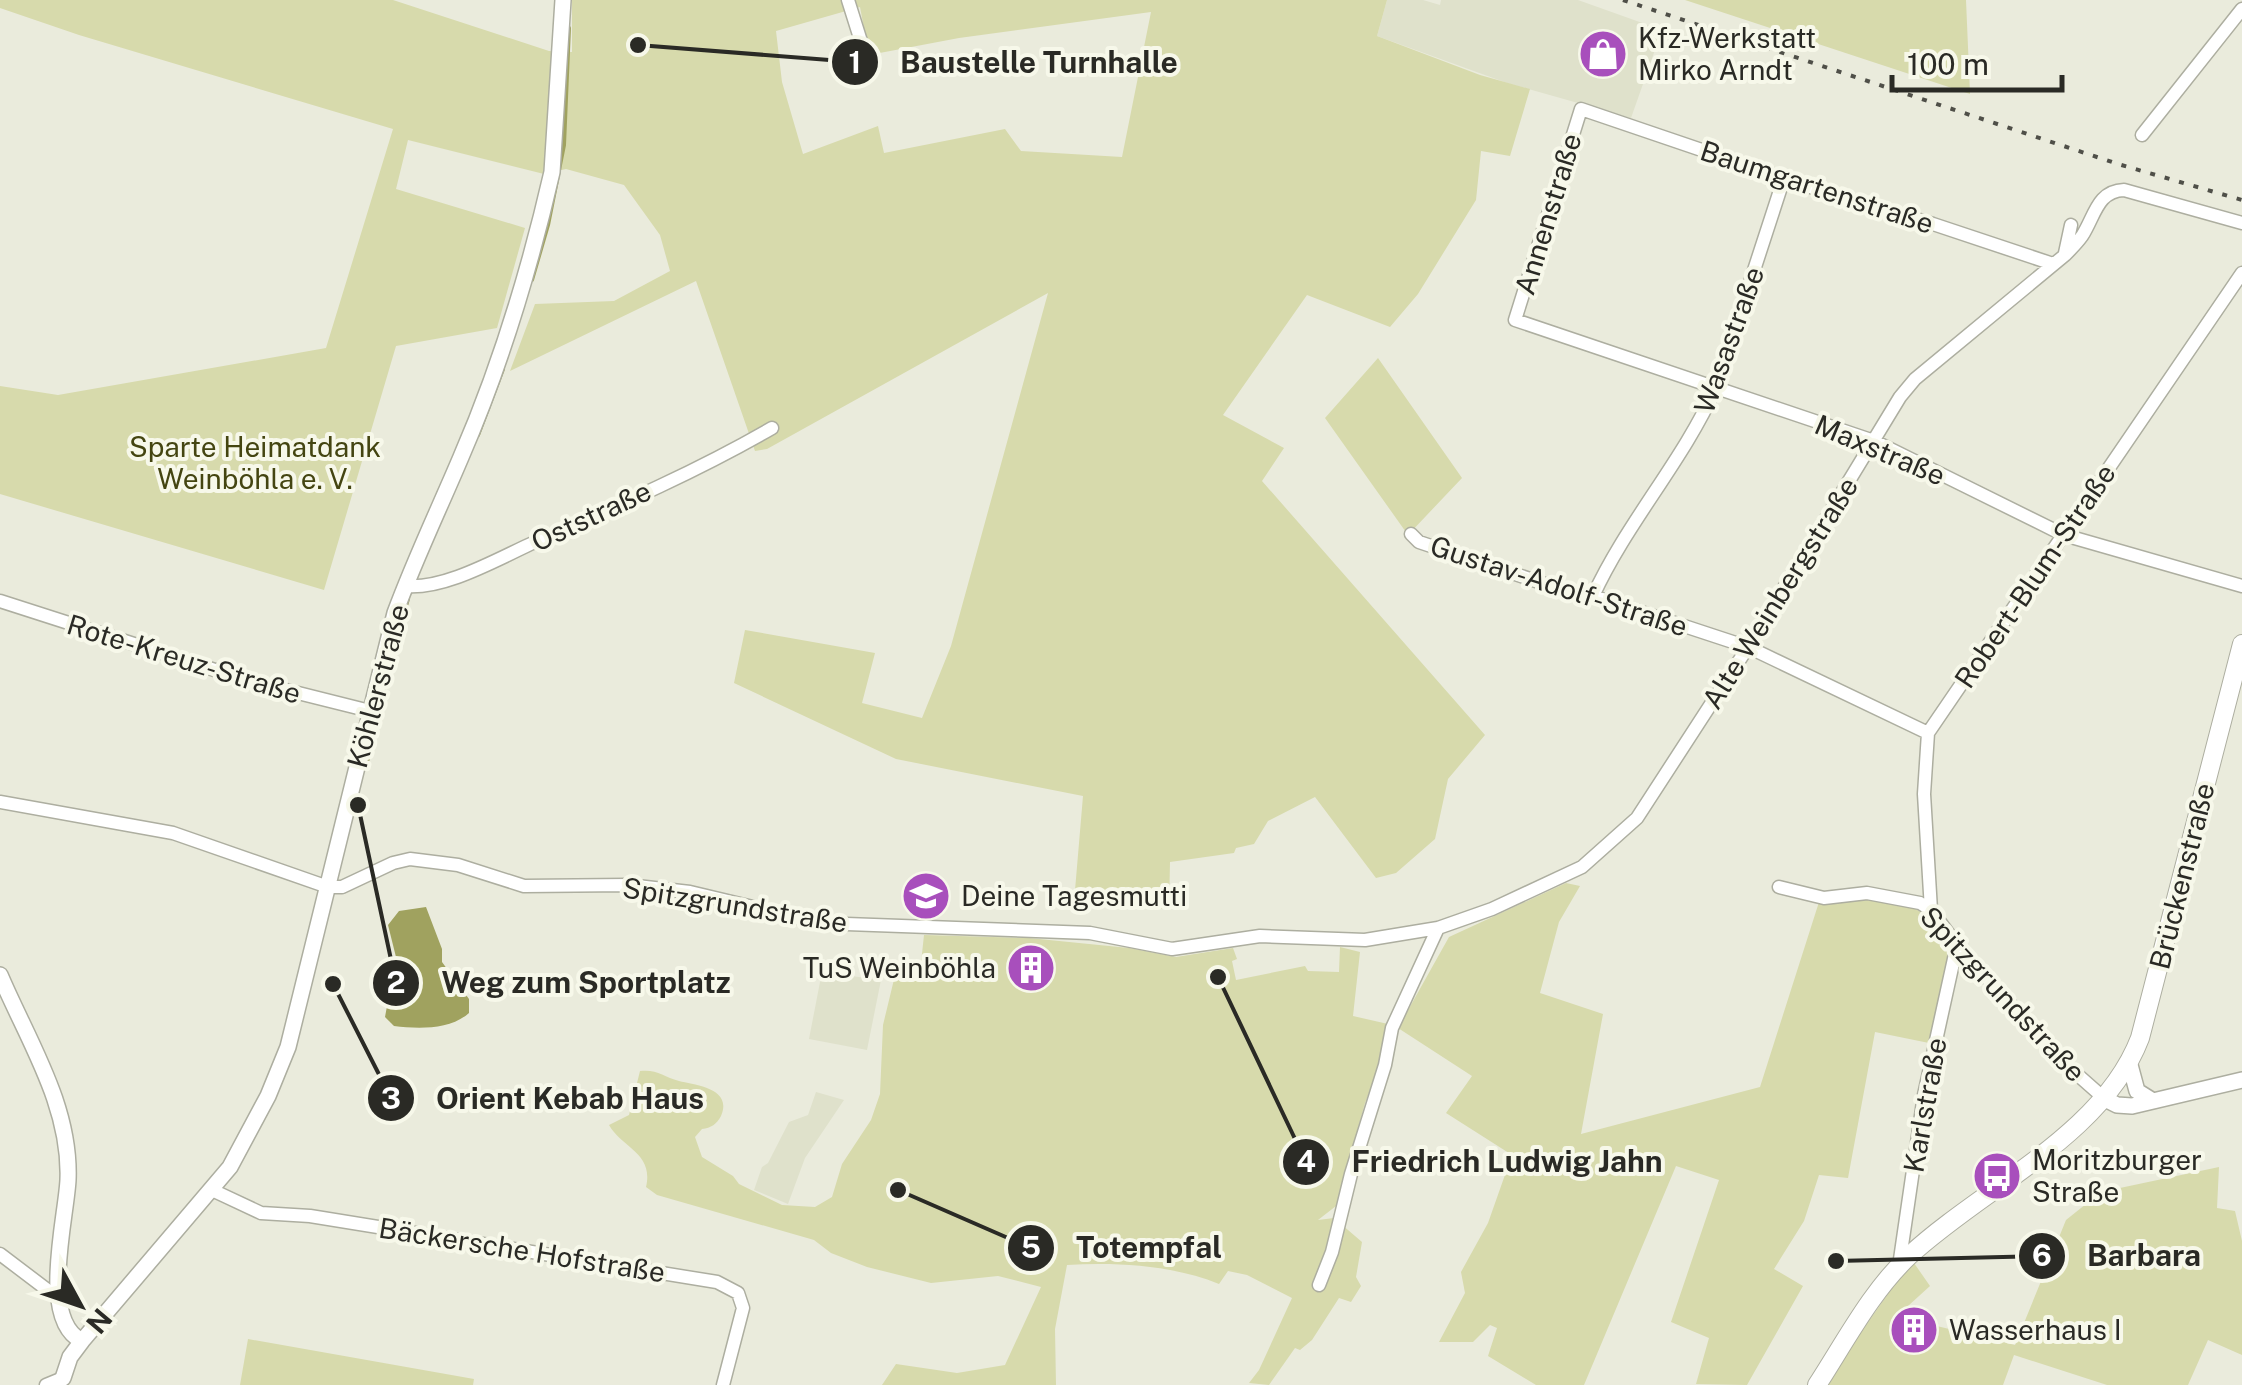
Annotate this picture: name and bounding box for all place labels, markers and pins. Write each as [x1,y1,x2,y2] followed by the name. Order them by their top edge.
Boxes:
[1638,21,1816,86] place label: Kfz-Werkstatt Mirko Arndt
[1577,28,1629,80] shop icon: Kfz-Werkstatt Mirko Arndt
[830,32,1198,92] callout: Baustelle Turnhalle
[900,870,952,922] school or university icon: Deine Tagesmutti
[961,879,1187,912] place label: Deine Tagesmutti
[1005,942,1057,994] building icon: TuS Weinböhla
[803,951,996,984] place label: TuS Weinböhla
[371,953,751,1013] callout: Weg zum Sportplatz
[366,1068,725,1128] callout: Orient Kebab Haus
[1281,1132,1682,1192] callout: Friedrich Ludwig Jahn
[2032,1143,2202,1208] place label: Moritzburger Straße
[1971,1150,2023,1202] bus stop icon: Moritzburger Straße
[1006,1218,1242,1278] callout: Totempfal
[2017,1226,2221,1286] callout: Barbara
[1888,1304,1940,1356] building icon: Wasserhaus I
[1949,1313,2122,1346] place label: Wasserhaus I

